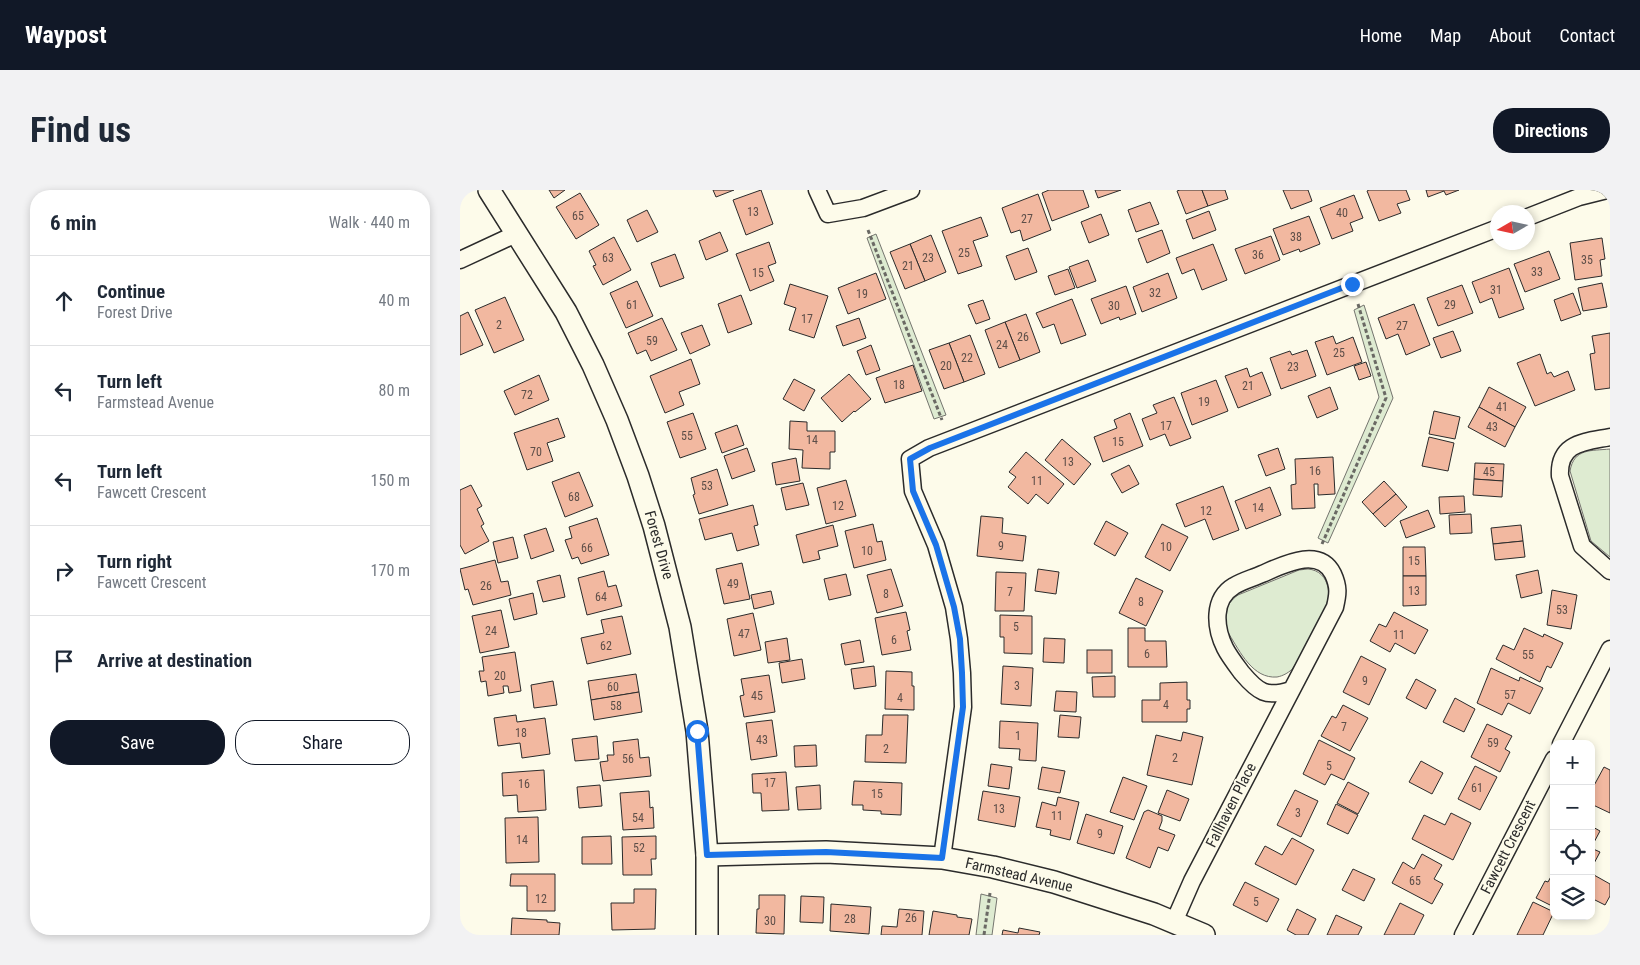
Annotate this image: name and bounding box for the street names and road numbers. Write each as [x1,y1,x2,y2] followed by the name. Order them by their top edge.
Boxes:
[641,509,677,581] street label: Forest Drive
[1202,760,1260,850] street label: Fallhaven Place
[1477,797,1539,897] street label: Fawcett Crescent
[964,854,1074,896] street label: Farmstead Avenue

